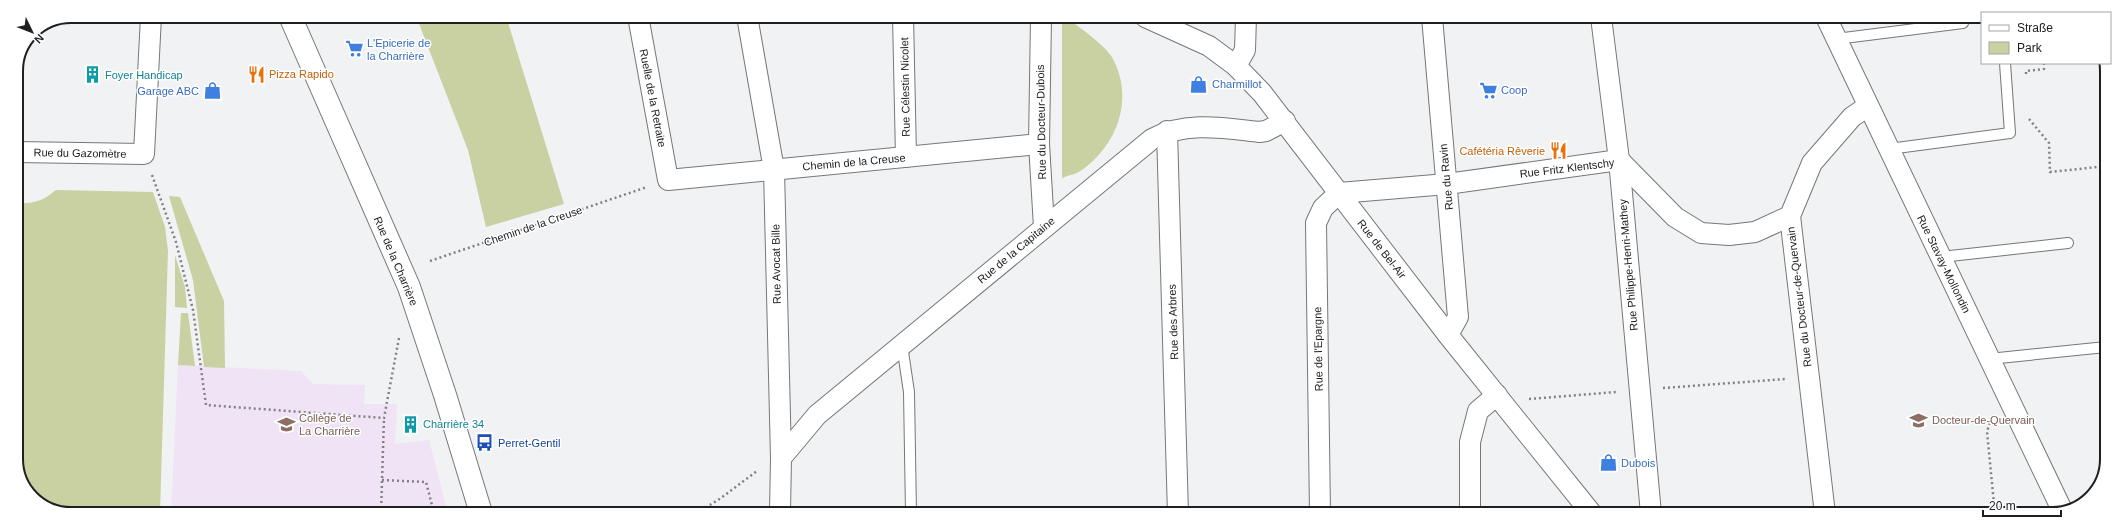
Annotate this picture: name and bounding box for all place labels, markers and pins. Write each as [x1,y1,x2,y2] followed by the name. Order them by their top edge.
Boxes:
[367,37,430,62] place label: L'Epicerie de la Charrière
[344,39,364,59] supermarket icon: L'Epicerie de la Charrière
[246,64,266,84] restaurant icon: Pizza Rapido
[82,65,102,85] building icon: Foyer Handicap
[269,68,334,80] place label: Pizza Rapido
[105,69,183,81] place label: Foyer Handicap
[1189,74,1209,94] shop icon: Charmillot
[1212,78,1262,90] place label: Charmillot
[1478,80,1498,100] supermarket icon: Coop
[202,81,222,101] shop icon: Garage ABC
[1501,84,1527,96] place label: Coop
[137,85,199,97] place label: Garage ABC
[1548,141,1568,161] restaurant icon: Cafétéria Rêverie
[1459,145,1545,157] place label: Cafétéria Rêverie
[1909,410,1929,430] school or university icon: Docteur-de-Quervain
[299,412,360,437] place label: Collège de La Charrière
[276,414,296,434] school or university icon: Collège de La Charrière
[400,414,420,434] building icon: Charrière 34
[1932,414,2035,426] place label: Docteur-de-Quervain
[423,418,484,430] place label: Charrière 34
[475,433,495,453] bus stop icon: Perret-Gentil
[498,437,560,449] place label: Perret-Gentil
[1598,453,1618,473] shop icon: Dubois
[1621,457,1656,469] place label: Dubois

